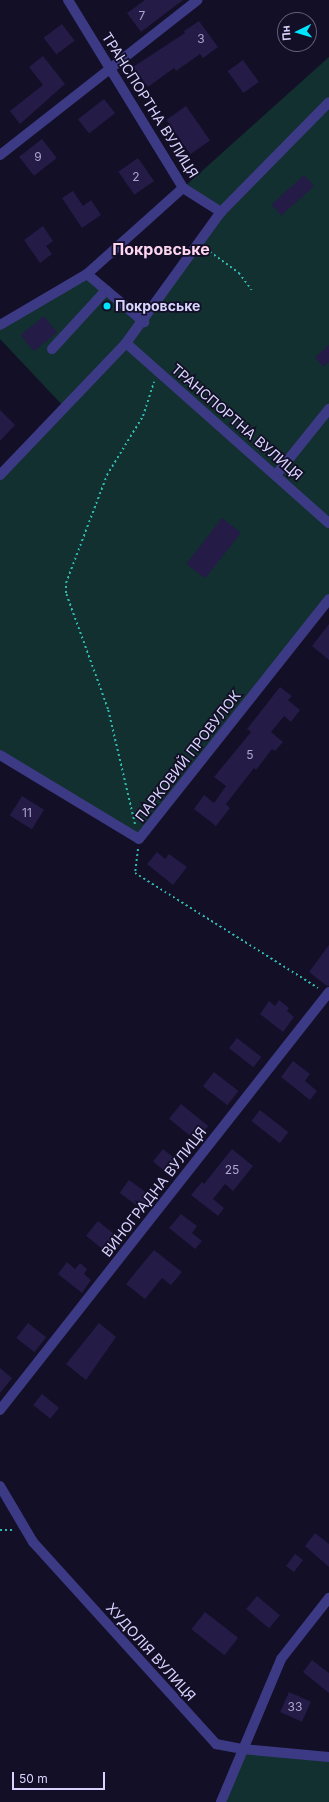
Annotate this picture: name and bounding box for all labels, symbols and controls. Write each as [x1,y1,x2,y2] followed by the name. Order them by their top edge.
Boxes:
[139,9,145,23] house number: 7
[277,12,317,52] north arrow
[278,25,294,41] text: Пн
[98,29,202,181] street label: ТРАНСПОРТНА ВУЛИЦЯ
[197,32,205,46] house number: 3
[34,150,42,164] house number: 9
[132,170,140,184] house number: 2
[112,239,210,259] district label: Покровське
[115,298,200,314] place label: Покровське
[102,301,112,311] marker: Покровське
[168,360,306,484] street label: ТРАНСПОРТНА ВУЛИЦЯ
[132,687,244,825] street label: ПАРКОВИЙ ПРОВУЛОК
[246,748,254,762] house number: 5
[22,806,32,820] house number: 11
[98,1124,210,1260] street label: ВИНОГРАДНА ВУЛИЦЯ
[225,1163,239,1177] house number: 25
[103,1600,199,1704] street label: ХУДОЛІЯ ВУЛИЦЯ
[288,1700,302,1714] house number: 33
[14,1764,107,1790] scale bar
[19,1771,48,1786] text: 50 m

